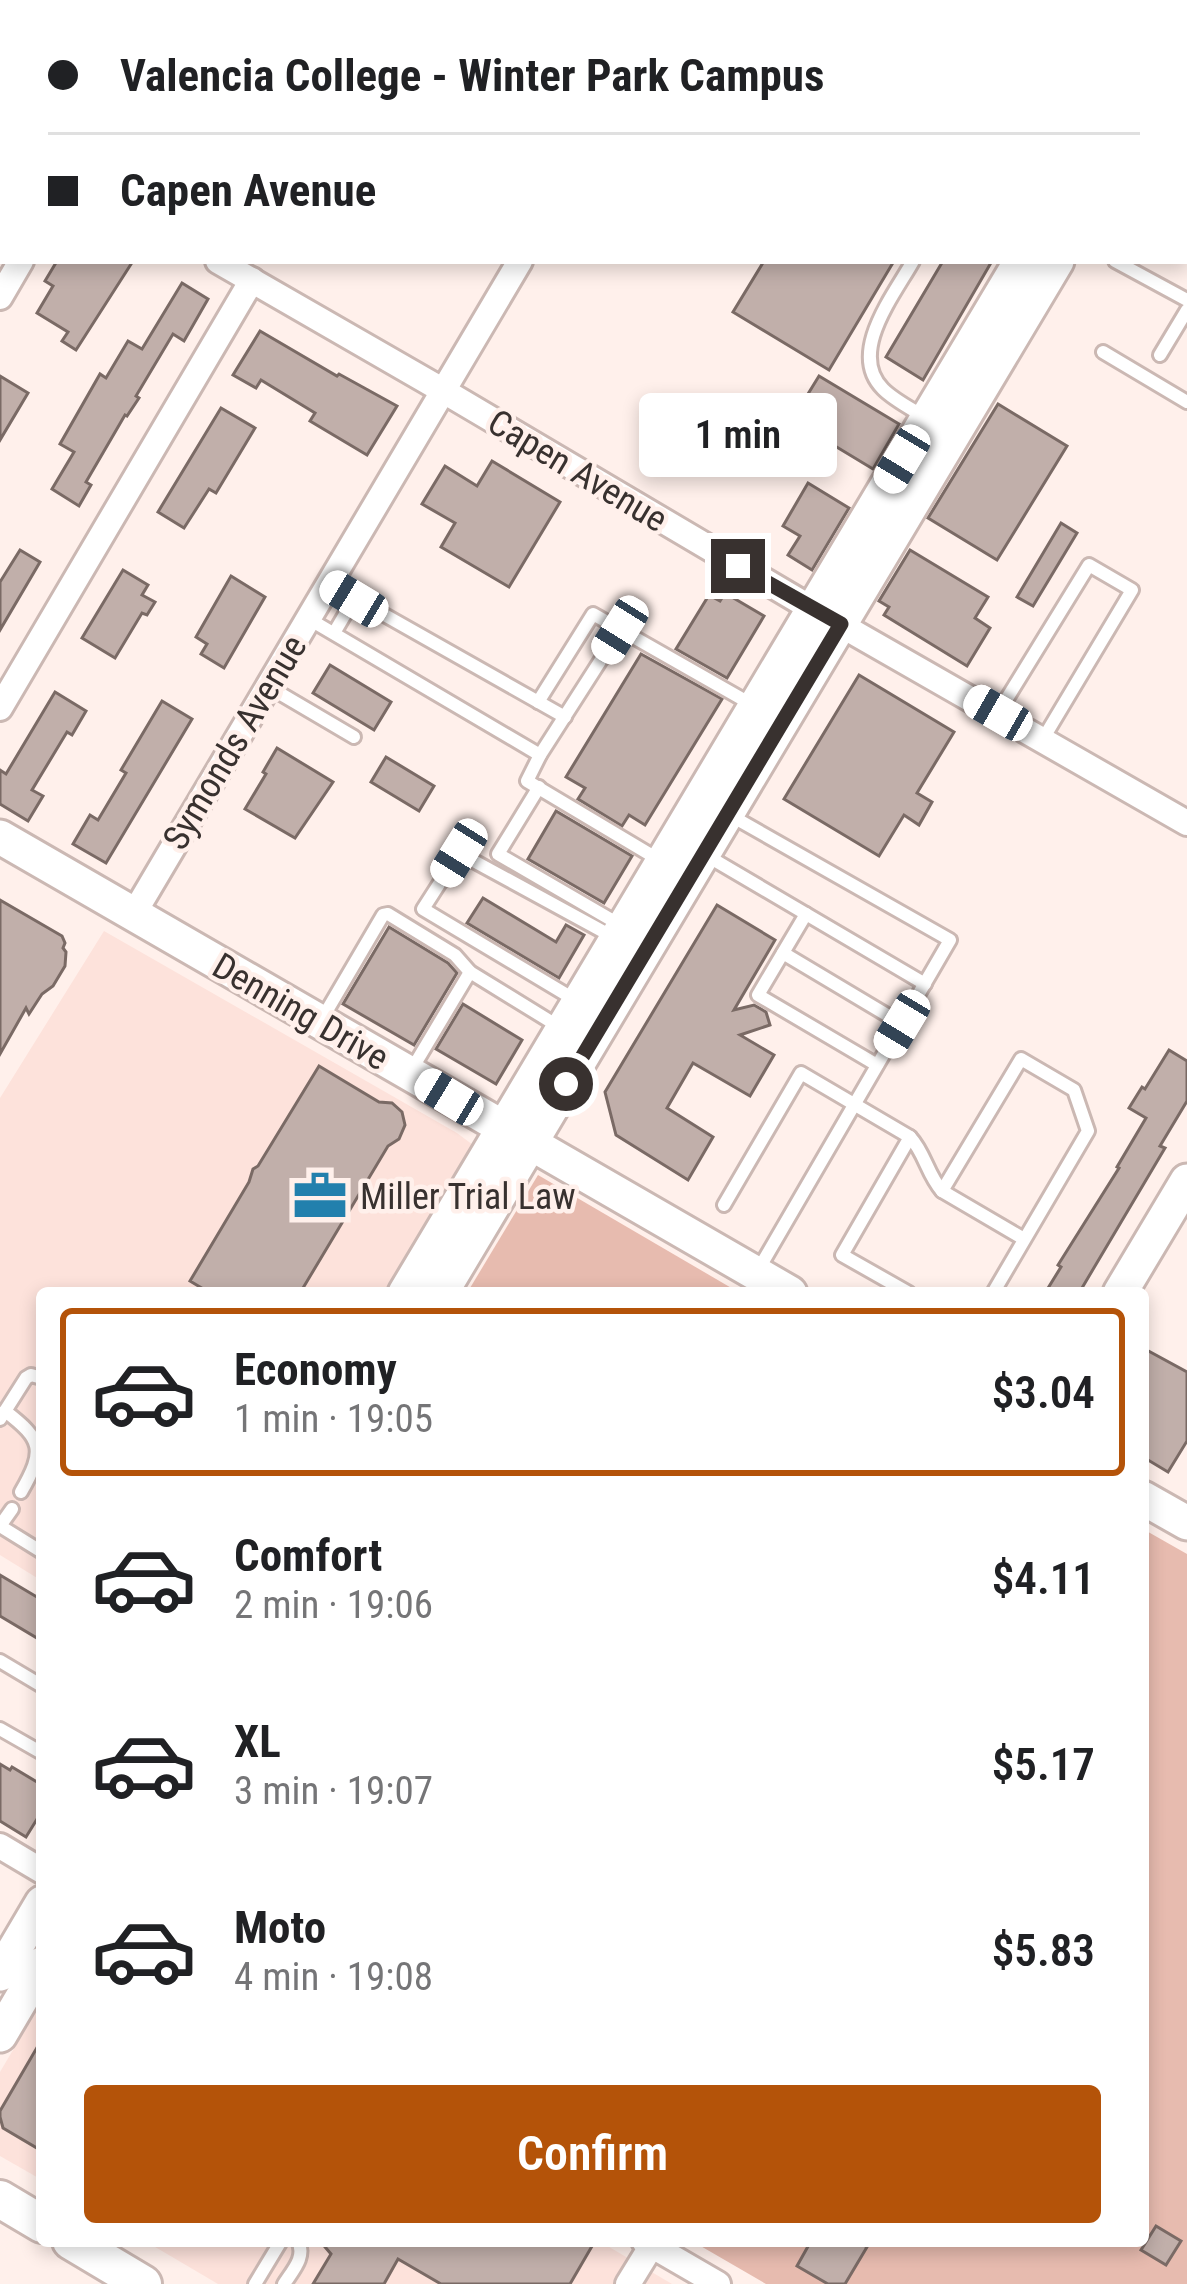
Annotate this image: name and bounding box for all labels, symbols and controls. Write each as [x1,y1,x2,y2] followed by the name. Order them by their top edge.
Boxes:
[120,49,824,102] text: Valencia College - Winter Park Campus
[120,164,376,217] text: Capen Avenue
[639,392,837,476] callout: 1 min
[480,401,675,541] street label: Capen Avenue
[695,412,781,458] text: 1 min
[868,419,936,499] car
[711,539,765,593] route end
[314,565,394,633] car
[586,590,654,670] car
[154,628,315,857] street label: Symonds Avenue
[958,679,1038,747] car
[425,813,493,893] car
[205,945,396,1079] street label: Denning Drive
[868,984,936,1064] car
[539,1057,593,1111] route start
[409,1063,489,1131] car
[291,1167,349,1225] office icon: Miller Trial Law
[360,1176,576,1218] place label: Miller Trial Law
[90,1338,198,1446] icon: car
[234,1343,397,1396] text: Economy
[992,1366,1095,1419] text: $3.04
[234,1396,433,1442] text: 1 min · 19:05
[90,1524,198,1632] icon: car
[234,1529,382,1582] text: Comfort
[992,1552,1095,1605] text: $4.11
[234,1582,433,1628] text: 2 min · 19:06
[90,1710,198,1818] icon: car
[234,1715,281,1768] text: XL
[992,1738,1095,1791] text: $5.17
[234,1768,433,1814] text: 3 min · 19:07
[90,1896,198,2004] icon: car
[234,1901,326,1954] text: Moto
[992,1924,1095,1977] text: $5.83
[234,1954,433,2000] text: 4 min · 19:08
[84,2085,1101,2223] button: Confirm

